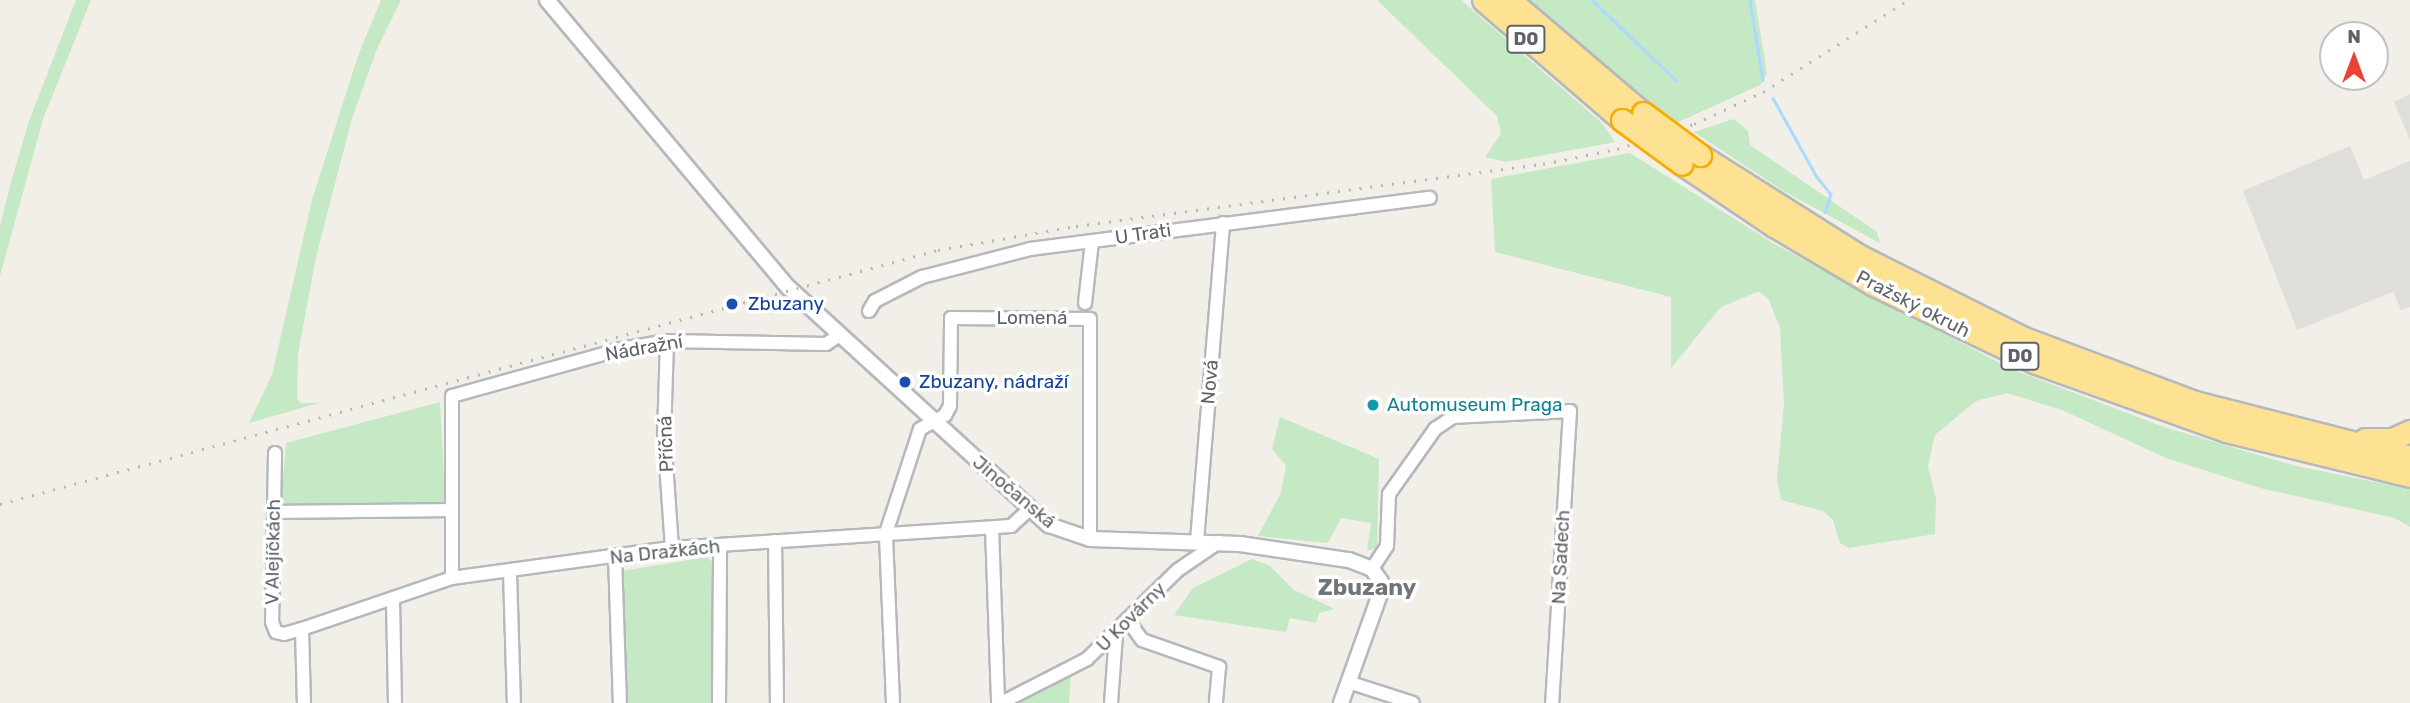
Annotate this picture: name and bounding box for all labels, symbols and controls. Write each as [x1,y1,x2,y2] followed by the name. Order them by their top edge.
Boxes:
[2319,21,2389,91] north arrow
[1505,24,1547,54] road number: D0
[2347,25,2361,48] text: N
[1113,219,1173,249] street label: U Trati
[1852,265,1974,343] street label: Pražský okruh
[748,293,824,315] place label: Zbuzany
[722,294,742,314] marker: Zbuzany
[997,307,1067,329] street label: Lomená
[603,330,685,366] street label: Nádražní
[1999,342,2041,370] road number: D0
[1197,359,1223,405] street label: Nová
[919,371,1068,393] place label: Zbuzany, nádraží
[897,374,913,390] marker: Zbuzany, nádraží
[1387,394,1563,416] place label: Automuseum Praga
[1365,397,1381,413] marker: Automuseum Praga
[654,415,678,473] street label: Příčná
[968,451,1060,533] street label: Jinočanská
[261,498,285,606] street label: V Alejíčkách
[1547,509,1575,605] street label: Na Sadech
[609,535,721,569] street label: Na Dražkách
[1318,573,1416,601] district label: Zbuzany
[1091,577,1171,657] street label: U Kovárny

